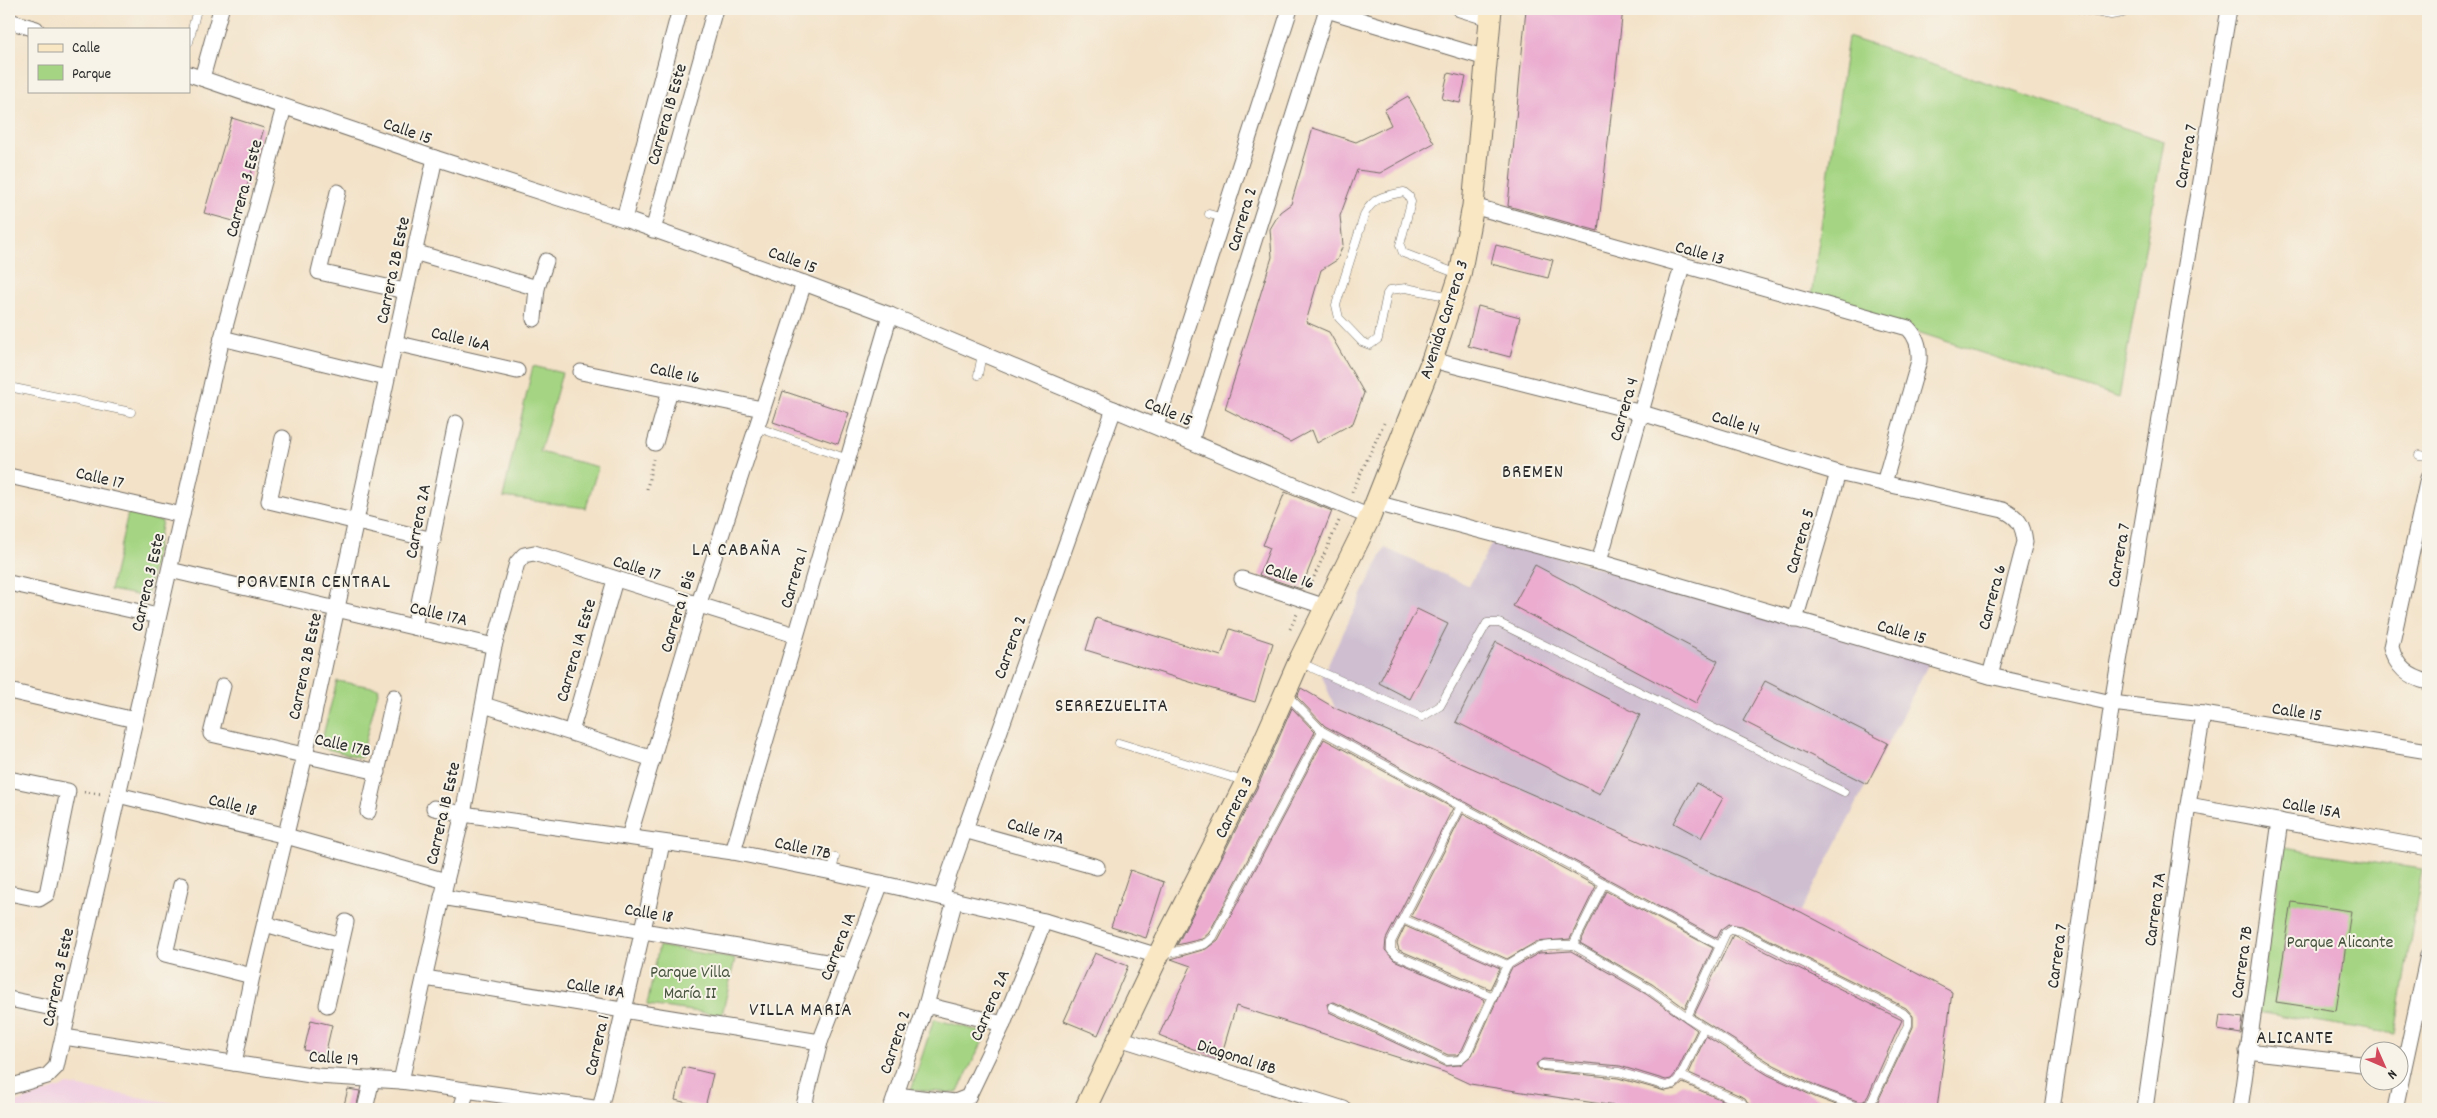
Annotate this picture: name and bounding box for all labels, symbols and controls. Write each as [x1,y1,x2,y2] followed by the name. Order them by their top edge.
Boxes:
[28,28,190,92] legend
[72,38,101,60] text: Calle
[642,61,695,168] street label: Carrera 1B Este
[72,64,112,86] text: Parque
[379,112,435,152] street label: Calle 15
[2170,122,2205,190] street label: Carrera 7
[220,137,270,240] street label: Carrera 3 Este
[1222,185,1265,255] street label: Carrera 2
[371,215,418,326] street label: Carrera 2B Este
[1672,236,1727,273] street label: Calle 13
[764,241,820,282] street label: Calle 15
[1414,257,1476,382] street label: Avenida Carrera 3
[428,321,493,359] street label: Calle 16A
[647,357,702,392] street label: Calle 16
[1604,375,1646,445] street label: Carrera 4
[1140,392,1196,435] street label: Calle 15
[1708,405,1763,444] street label: Calle 14
[1502,460,1564,487] district label: BREMEN
[73,462,126,497] street label: Calle 17
[400,482,439,561] street label: Carrera 2A
[1780,506,1823,577] street label: Carrera 5
[2103,521,2138,589] street label: Carrera 7
[126,531,173,634] street label: Carrera 3 Este
[692,538,782,565] district label: LA CABAÑA
[775,546,816,612] street label: Carrera 1
[609,550,663,589] street label: Calle 17
[1261,557,1317,597] street label: Calle 16
[1973,562,2014,633] street label: Carrera 6
[655,567,704,656] street label: Carrera 1 Bis
[237,570,391,597] district label: PORVENIR CENTRAL
[551,596,604,705] street label: Carrera 1A Este
[407,597,470,634] street label: Calle 17A
[283,611,330,722] street label: Carrera 2B Este
[988,613,1034,683] street label: Carrera 2
[1874,614,1929,652] street label: Calle 15
[1055,694,1169,721] district label: SERREZUELITA
[2270,697,2323,730] street label: Calle 15
[312,728,373,765] street label: Calle 17B
[420,760,468,867] street label: Carrera 1B Este
[1210,773,1261,843] street label: Carrera 3
[206,788,259,824] street label: Calle 18
[2280,792,2343,827] street label: Calle 15A
[1004,812,1067,853] street label: Calle 17A
[772,831,833,868] street label: Calle 17B
[2139,871,2174,948] street label: Carrera 7A
[622,898,675,931] street label: Calle 18
[815,909,864,985] street label: Carrera 1A
[2042,922,2075,990] street label: Carrera 7
[2226,924,2261,1000] street label: Carrera 7B
[37,926,82,1029] street label: Carrera 3 Este
[2286,931,2394,956] park label: Parque Alicante
[650,961,731,1007] park label: Parque Villa María II
[965,966,1018,1046] street label: Carrera 2A
[565,973,627,1006] street label: Calle 18A
[749,998,853,1025] district label: VILLA MARIA
[874,1008,918,1078] street label: Carrera 2
[579,1013,618,1078] street label: Carrera 1
[2256,1026,2334,1053] district label: ALICANTE
[1193,1034,1279,1083] street label: Diagonal 18B
[2360,1040,2410,1090] north arrow
[308,1045,360,1074] street label: Calle 19
[2382,1064,2401,1083] text: N

